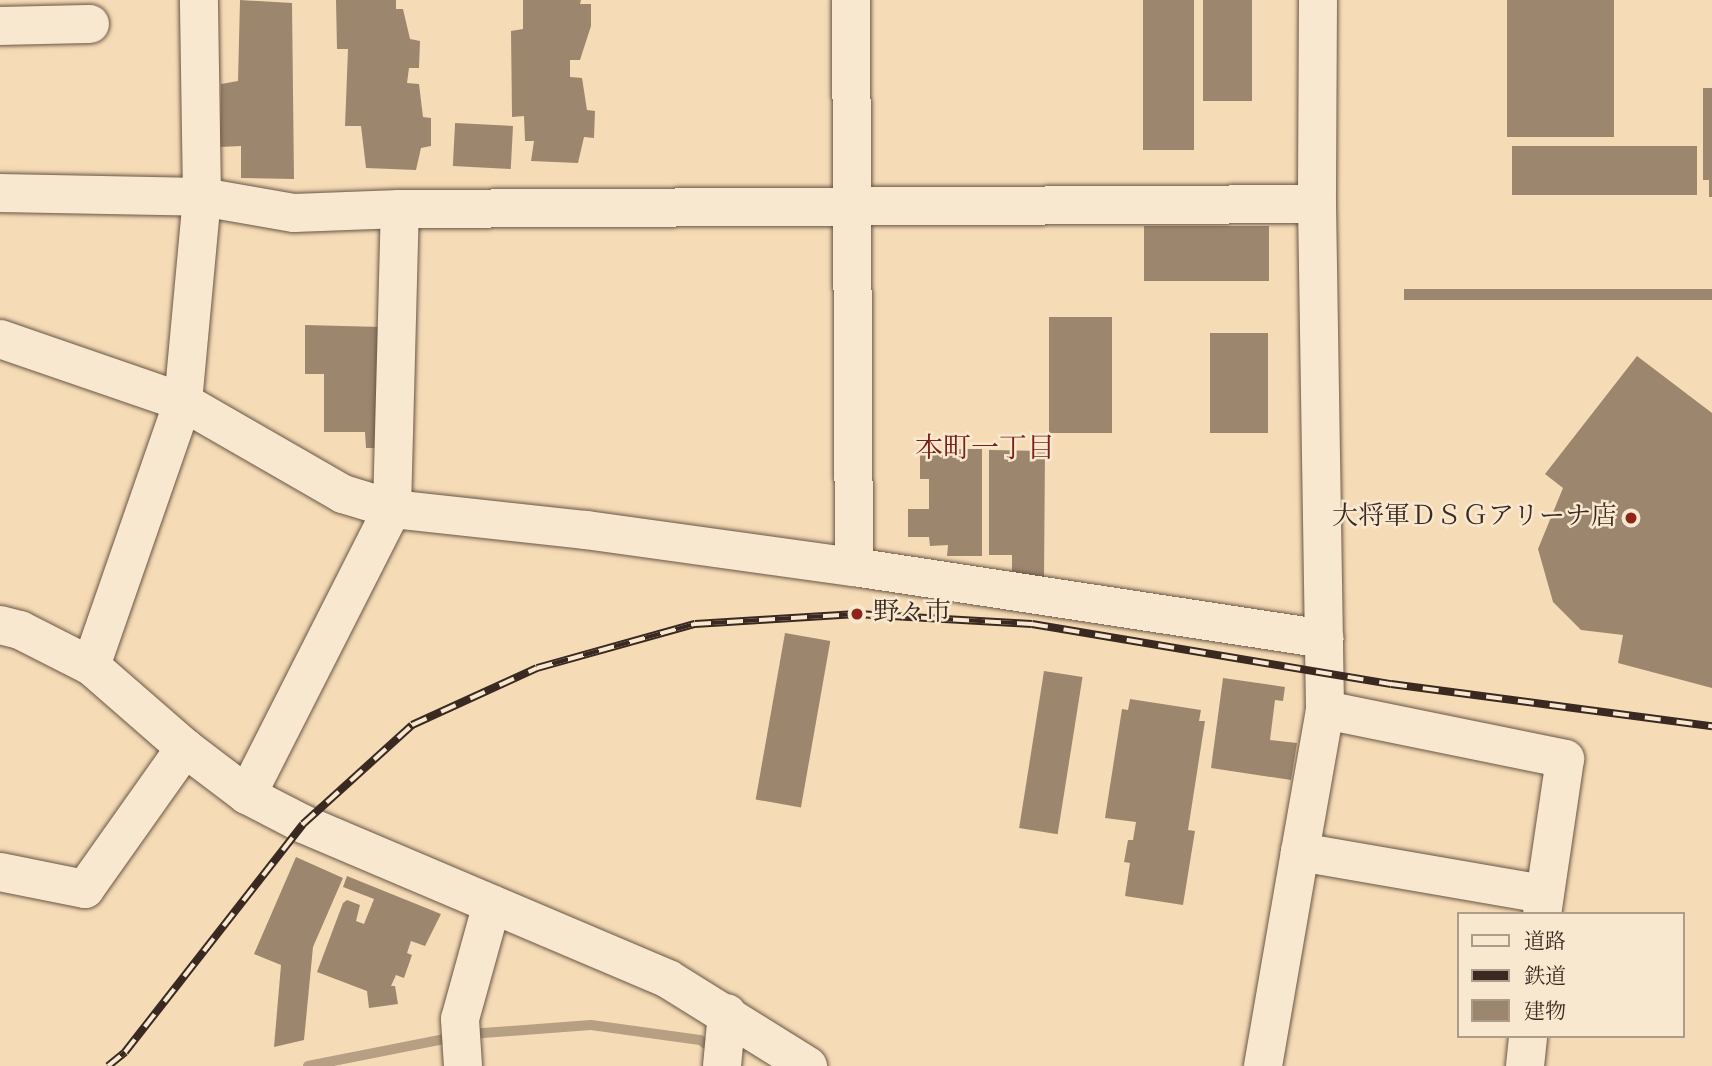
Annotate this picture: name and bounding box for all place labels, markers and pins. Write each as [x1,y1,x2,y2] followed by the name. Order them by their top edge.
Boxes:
[1331,502,1617,534] place label: 大将軍ＤＳＧアリーナ店
[1623,510,1639,526] marker: 大将軍ＤＳＧアリーナ店
[873,598,951,630] place label: 野々市
[847,604,867,624] marker: 野々市

